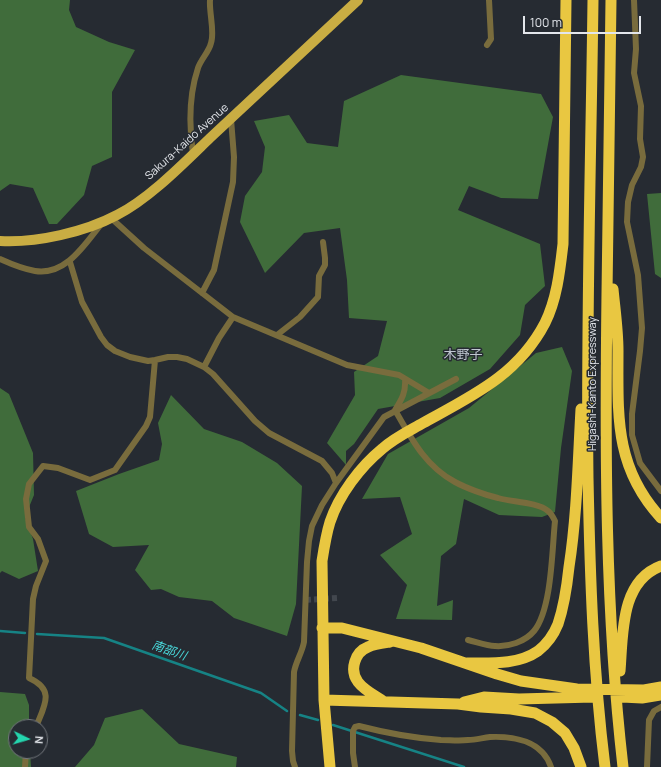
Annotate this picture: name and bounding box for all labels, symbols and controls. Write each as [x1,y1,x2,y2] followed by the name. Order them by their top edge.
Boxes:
[525,8,643,34] scale bar
[530,14,562,31] text: 100 m
[143,101,231,183] street label: Sakura-Kaido Avenue
[586,317,600,451] street label: Higashi-Kanto Expressway
[444,347,482,363] district label: 木野子
[150,638,188,664] water label: 南部川
[8,719,48,759] north arrow
[32,735,47,745] text: N

